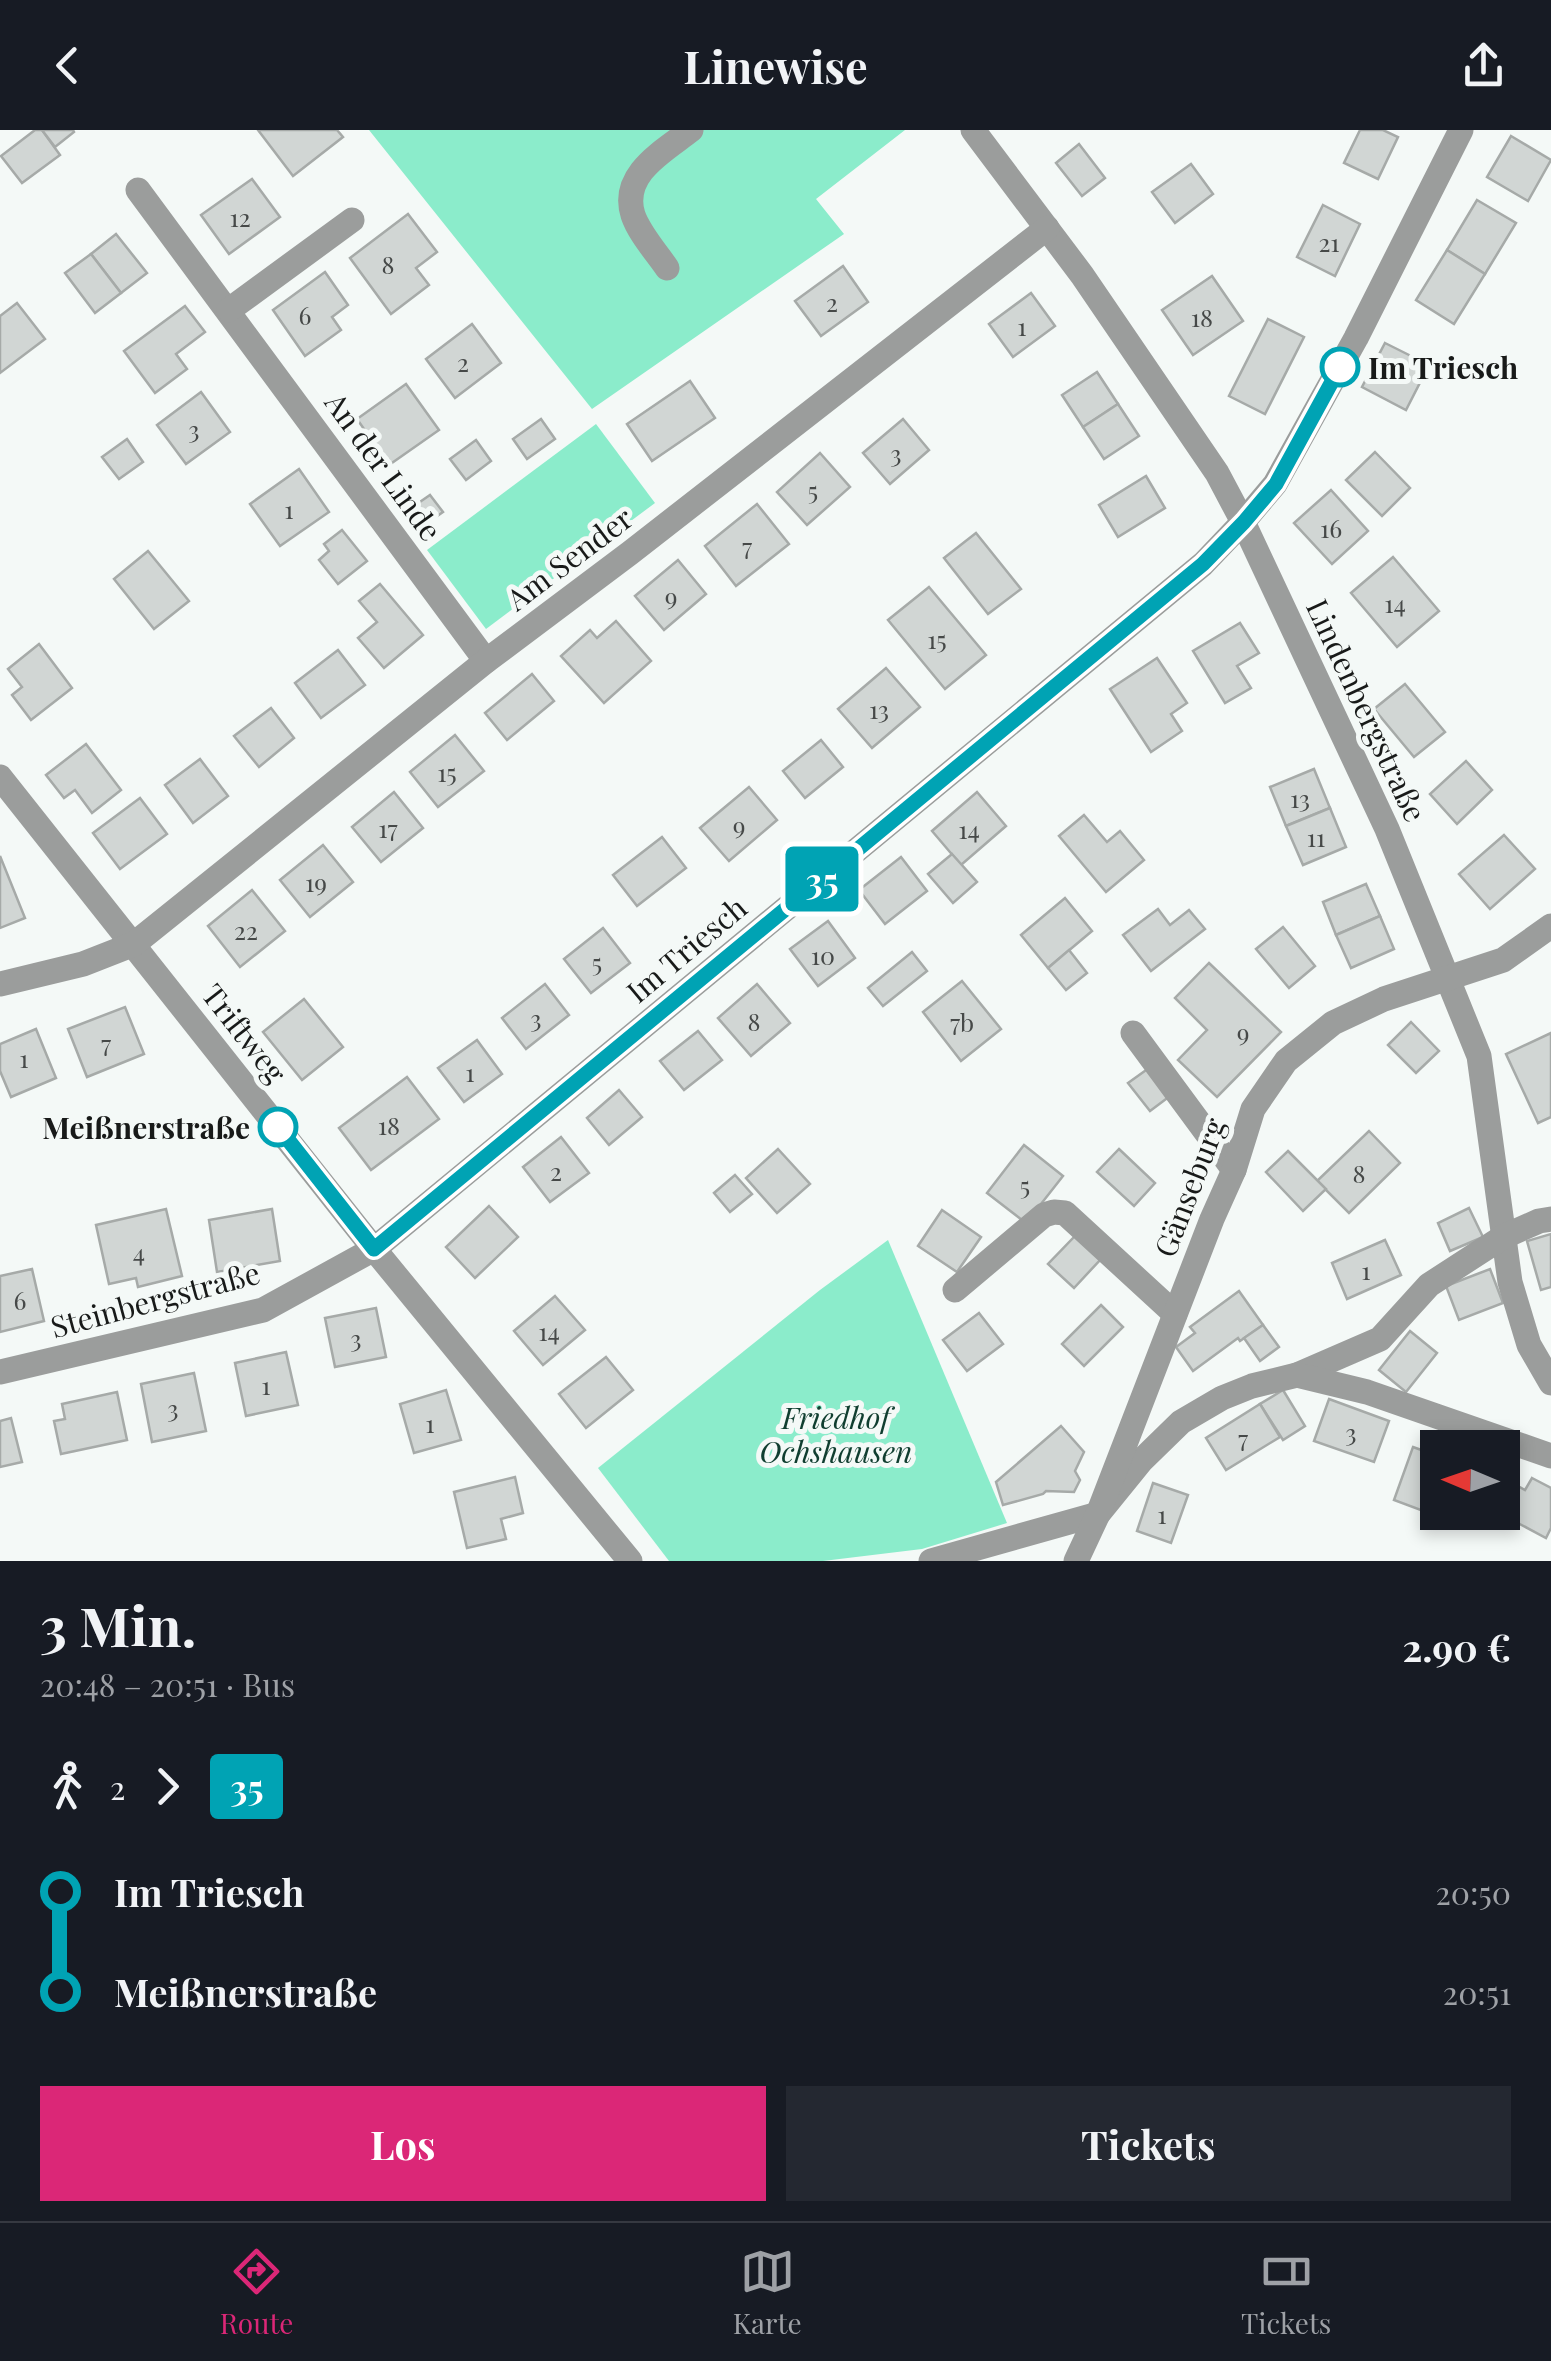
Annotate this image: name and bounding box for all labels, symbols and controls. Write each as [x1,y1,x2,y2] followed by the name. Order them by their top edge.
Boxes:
[683,35,868,95] text: Linewise
[40,38,95,93] icon: back
[1456,38,1511,93] icon: share
[229,200,251,233] house number: 12
[1318,225,1340,258] house number: 21
[381,247,395,280] house number: 8
[826,285,838,318] house number: 2
[299,298,311,331] house number: 6
[1191,300,1213,333] house number: 18
[1017,309,1027,342] house number: 1
[457,345,469,378] house number: 2
[1368,347,1518,387] place label: Im Triesch
[1321,348,1359,386] marker: Im Triesch
[316,383,451,548] street label: An der Linde
[188,412,200,445] house number: 3
[890,436,902,469] house number: 3
[808,473,818,506] house number: 5
[284,492,294,525] house number: 1
[497,497,640,619] street label: Am Sender
[1320,511,1342,544] house number: 16
[742,529,752,562] house number: 7
[665,579,677,612] house number: 9
[1384,586,1406,619] house number: 14
[1298,592,1436,828] street label: Lindenbergstraße
[927,622,947,655] house number: 15
[869,692,889,725] house number: 13
[437,755,457,788] house number: 15
[1290,781,1310,814] house number: 13
[733,808,745,841] house number: 9
[378,811,398,844] house number: 17
[958,812,980,845] house number: 14
[1307,820,1325,853] house number: 11
[777,846,867,912] line badge: 35
[805,856,839,903] text: 35
[305,865,327,898] house number: 19
[618,887,755,1011] street label: Im Triesch
[234,913,258,946] house number: 22
[811,938,835,971] house number: 10
[592,945,602,978] house number: 5
[194,975,296,1091] street label: Triftweg
[530,1001,542,1034] house number: 3
[747,1004,761,1037] house number: 8
[950,1005,974,1038] house number: 7b
[1237,1015,1249,1048] house number: 9
[101,1026,111,1059] house number: 7
[19,1041,29,1074] house number: 1
[465,1055,475,1088] house number: 1
[42,1107,250,1147] place label: Meißnerstraße
[259,1108,297,1146] marker: Meißnerstraße
[378,1108,400,1141] house number: 18
[1144,1112,1234,1262] street label: Gänseburg
[550,1154,562,1187] house number: 2
[1352,1156,1366,1189] house number: 8
[1020,1168,1030,1201] house number: 5
[133,1235,145,1268] house number: 4
[46,1252,264,1346] street label: Steinbergstraße
[1361,1253,1371,1286] house number: 1
[14,1283,26,1316] house number: 6
[538,1314,560,1347] house number: 14
[350,1321,362,1354] house number: 3
[261,1368,271,1401] house number: 1
[167,1391,179,1424] house number: 3
[760,1397,912,1471] park label: Friedhof Ochshausen
[425,1406,435,1439] house number: 1
[1345,1415,1357,1448] house number: 3
[1238,1421,1248,1454] house number: 7
[1420,1430,1520,1530] north arrow
[1420,1430,1520,1530] map controls
[1157,1497,1167,1530] house number: 1
[40,1587,196,1661] text: 3 Min.
[1403,1621,1511,1672] text: 2.90 €
[40,1662,295,1705] text: 20:48 – 20:51 · Bus
[40,1759,95,1814] icon: walk
[140,1759,195,1814] icon: forward
[230,1763,263,1810] text: 35
[110,1765,125,1808] text: 2
[114,1866,304,1917] text: Im Triesch
[1435,1870,1511,1913] text: 20:50
[114,1966,377,2017] text: Meißnerstraße
[1443,1970,1511,2013] text: 20:51
[40,2086,766,2201] button: Los
[786,2086,1511,2201] button: Tickets
[220,2244,293,2341] tab: Route
[733,2244,802,2341] tab: Karte
[1241,2244,1331,2341] tab: Tickets

